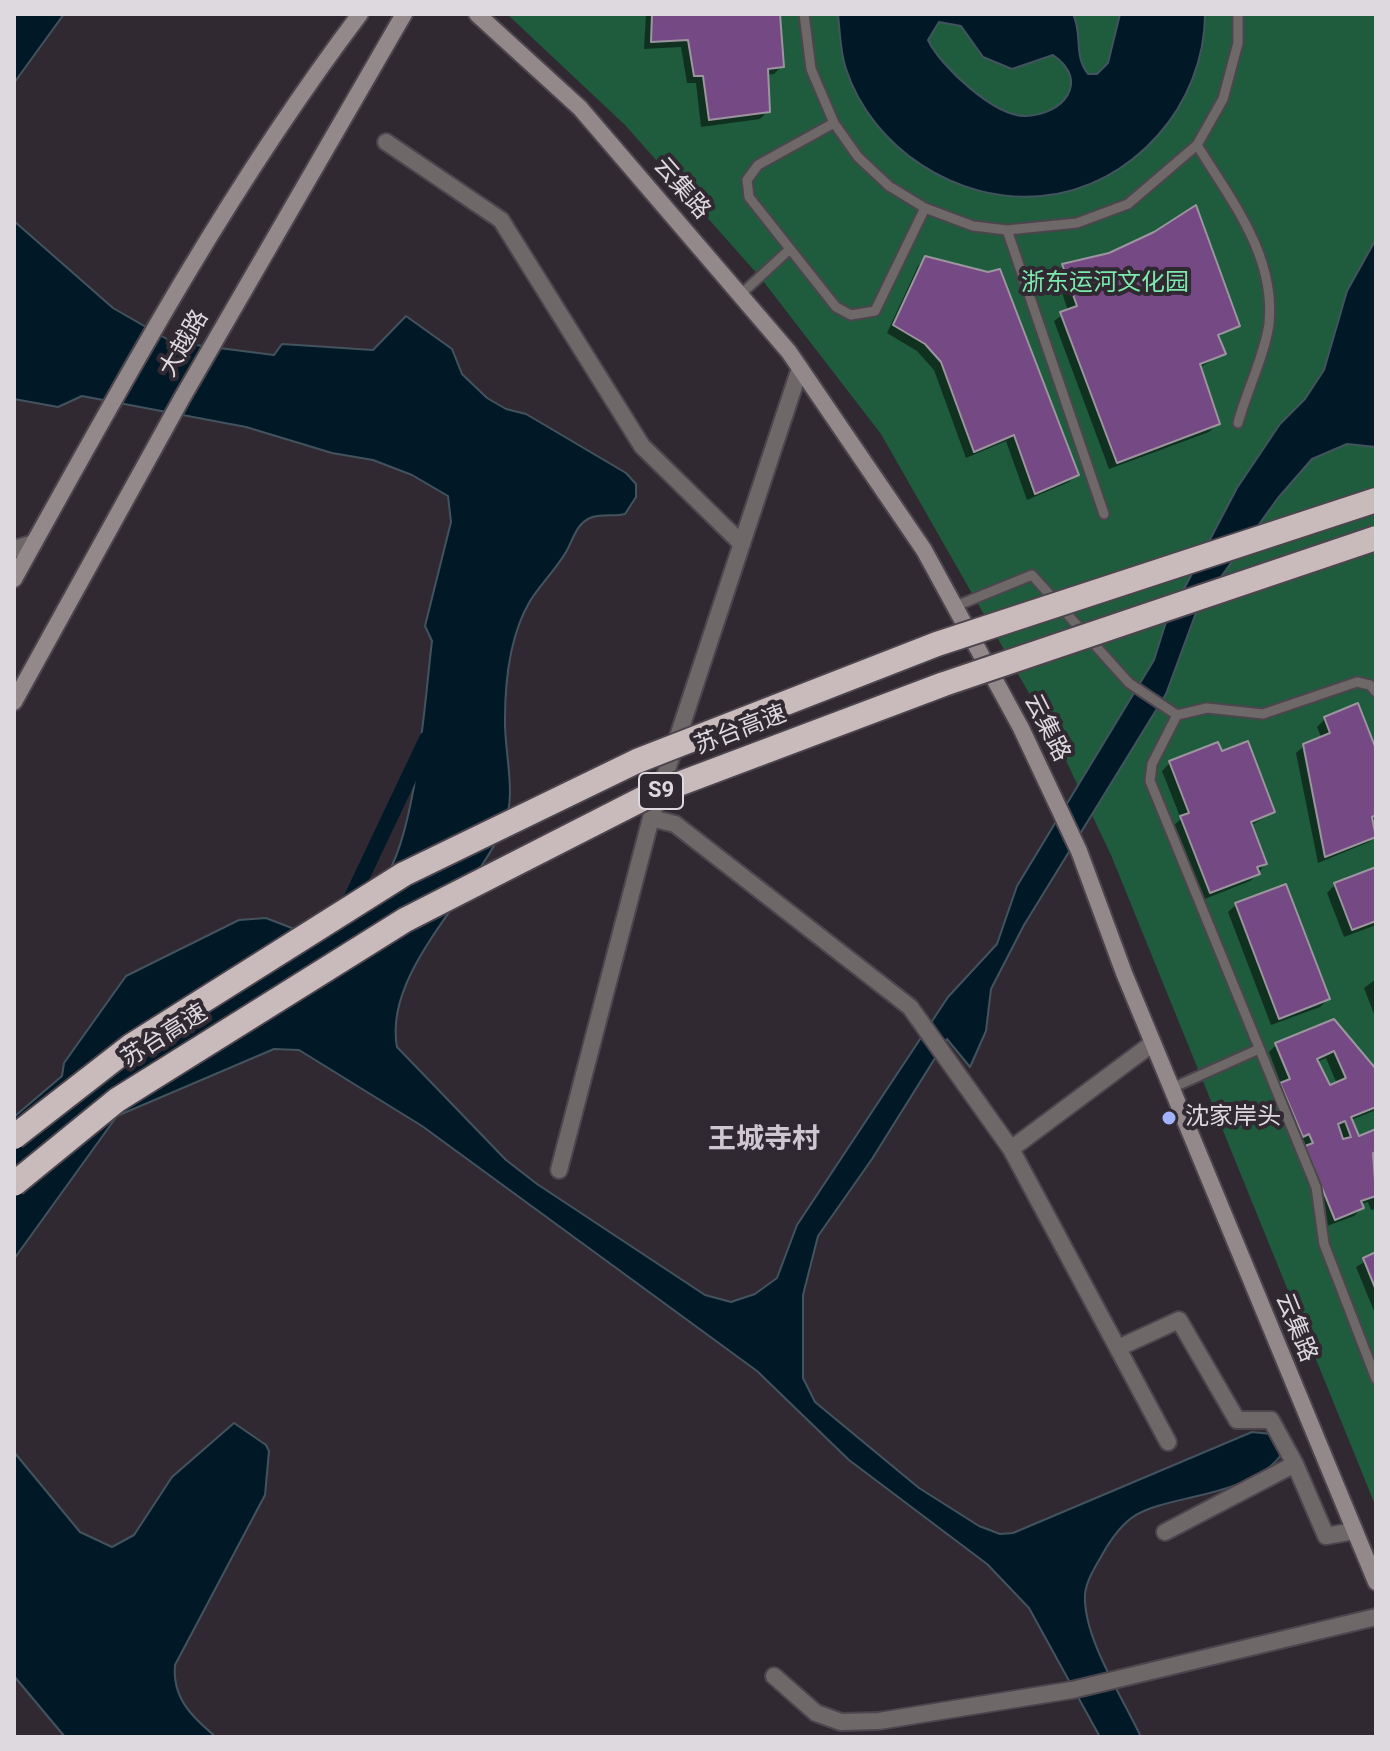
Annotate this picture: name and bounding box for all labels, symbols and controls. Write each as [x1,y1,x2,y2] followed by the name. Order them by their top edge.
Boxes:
[647,152,715,226] street label: 云集路
[1021,270,1189,298] park label: 浙东运河文化园
[155,306,215,382] street label: 大越路
[1017,689,1075,767] street label: 云集路
[691,700,791,762] street label: 苏台高速
[639,773,683,809] road number: S9
[117,999,213,1075] street label: 苏台高速
[1185,1104,1281,1132] place label: 沈家岸头
[1160,1109,1178,1127] marker: 沈家岸头
[708,1124,820,1158] district label: 王城寺村
[1268,1289,1322,1367] street label: 云集路

